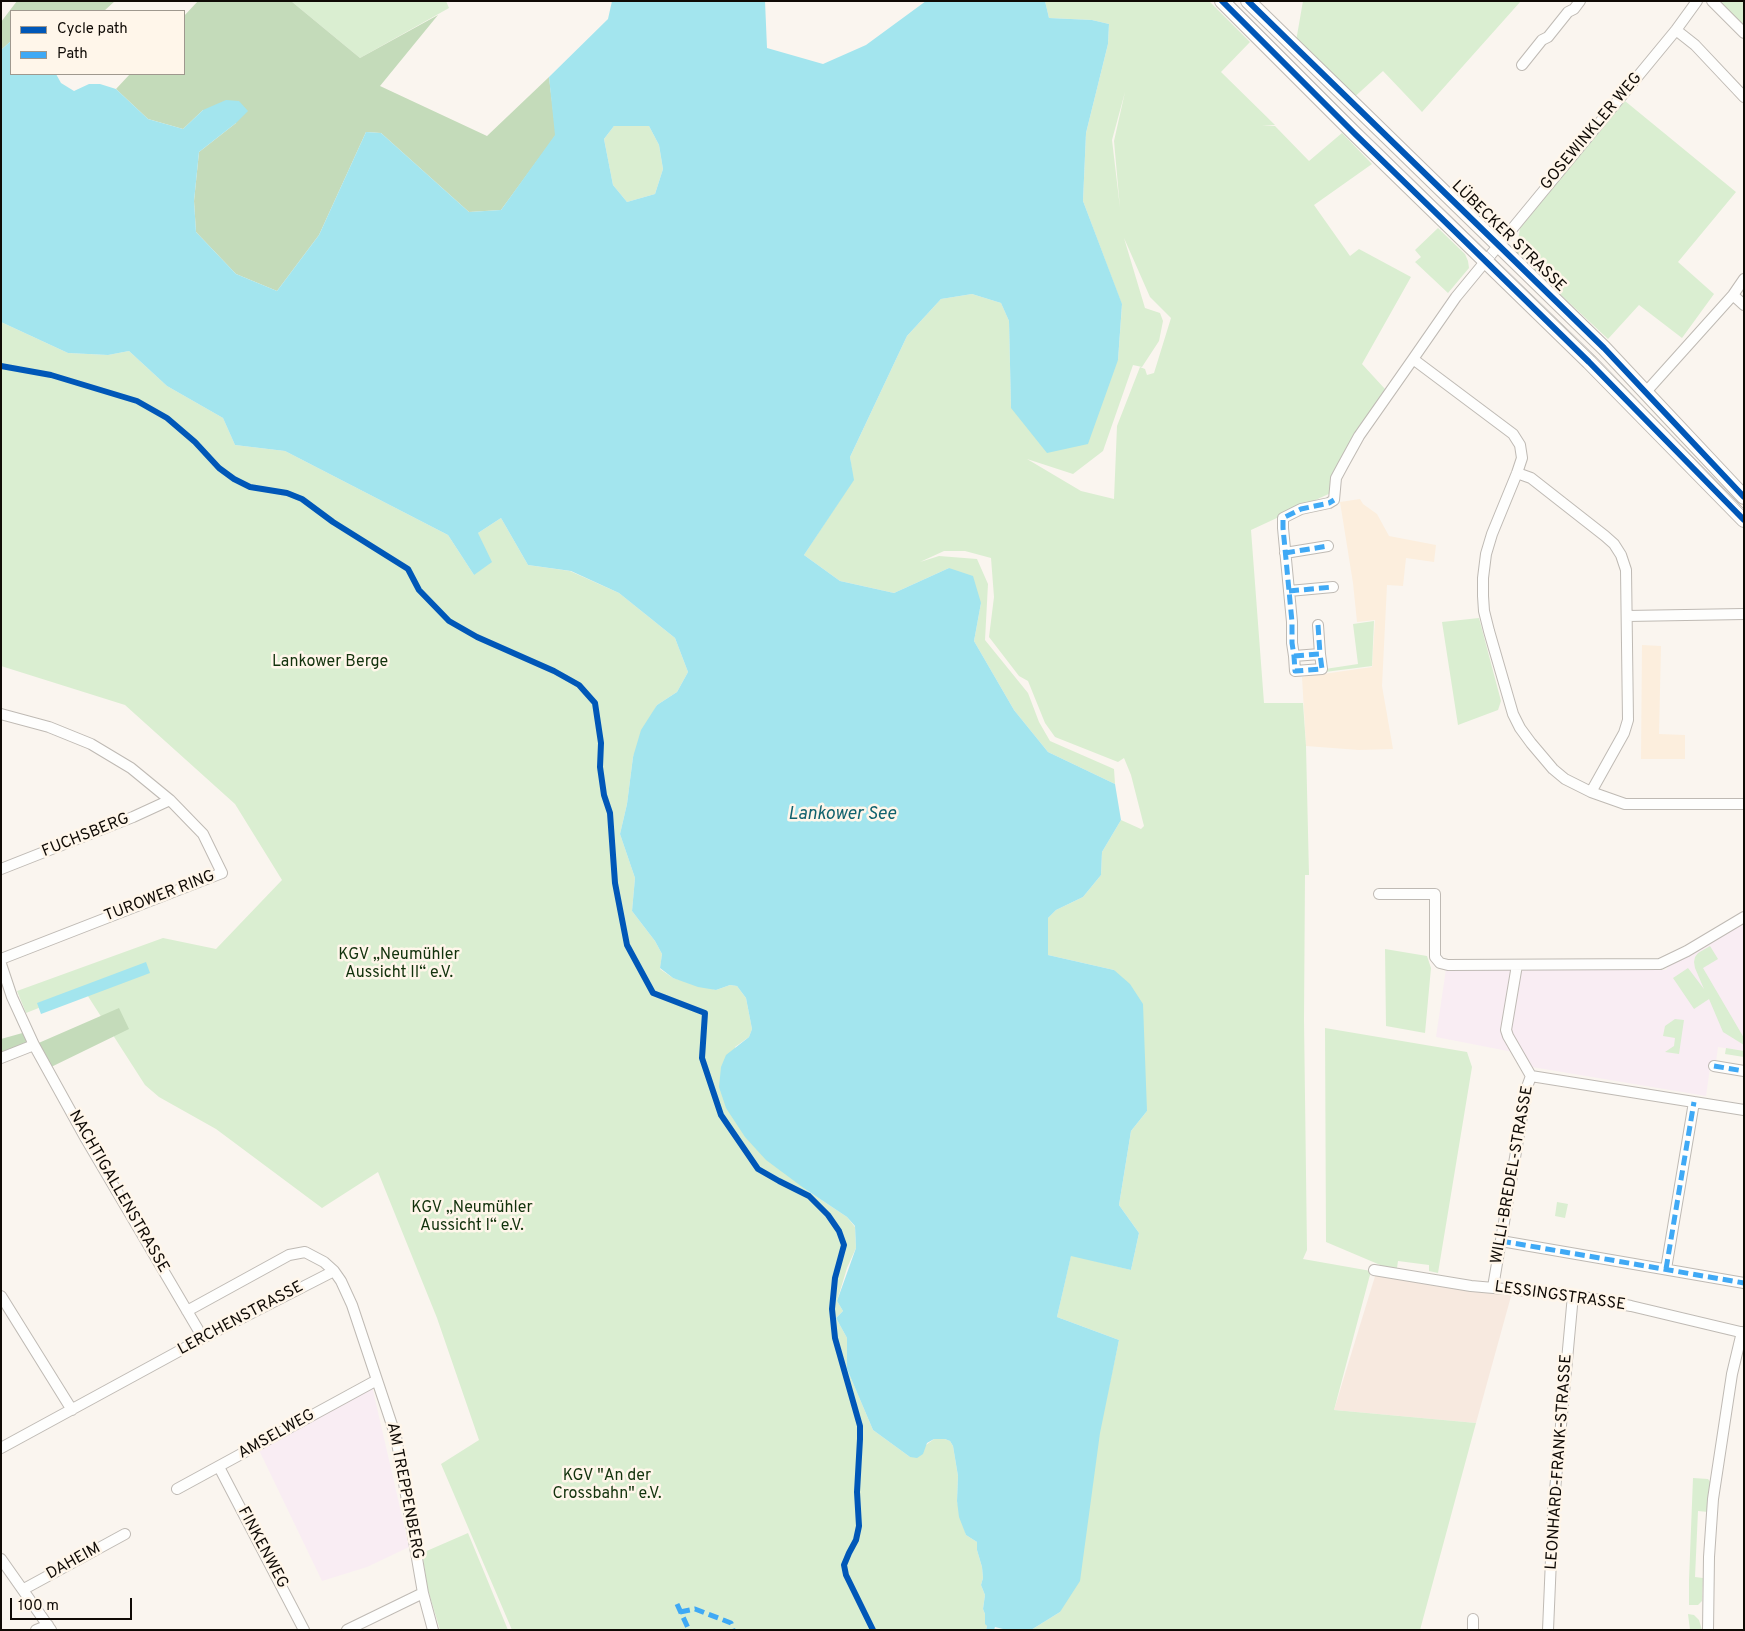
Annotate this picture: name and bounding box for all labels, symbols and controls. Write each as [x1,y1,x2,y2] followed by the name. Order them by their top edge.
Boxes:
[10,10,185,75] legend
[57,20,128,39] text: Cycle path
[57,45,88,64] text: Path
[1537,69,1647,195] street label: GOSEWINKLER WEG
[1447,177,1569,297] street label: LÜBECKER STRASSE
[272,653,388,673] park label: Lankower Berge
[788,804,896,826] water label: Lankower See
[40,810,132,862] street label: FUCHSBERG
[102,867,218,927] street label: TUROWER RING
[338,946,460,984] park label: KGV „Neumühler Aussicht II“ e.V.
[1488,1084,1538,1266] street label: WILLI-BREDEL-STRASSE
[64,1107,172,1277] street label: NACHTIGALLENSTRASSE
[411,1199,533,1237] park label: KGV „Neumühler Aussicht I“ e.V.
[175,1278,307,1360] street label: LERCHENSTRASSE
[1493,1278,1627,1316] street label: LESSINGSTRASSE
[1543,1354,1577,1570] street label: LEONHARD-FRANK-STRASSE
[235,1406,319,1464] street label: AMSELWEG
[381,1421,427,1561] street label: AM TREPPENBERG
[552,1467,662,1505] park label: KGV "An der Crossbahn" e.V.
[233,1504,291,1592] street label: FINKENWEG
[44,1539,104,1585] street label: DAHEIM
[12,1588,135,1620] scale bar
[18,1597,59,1616] text: 100 m

